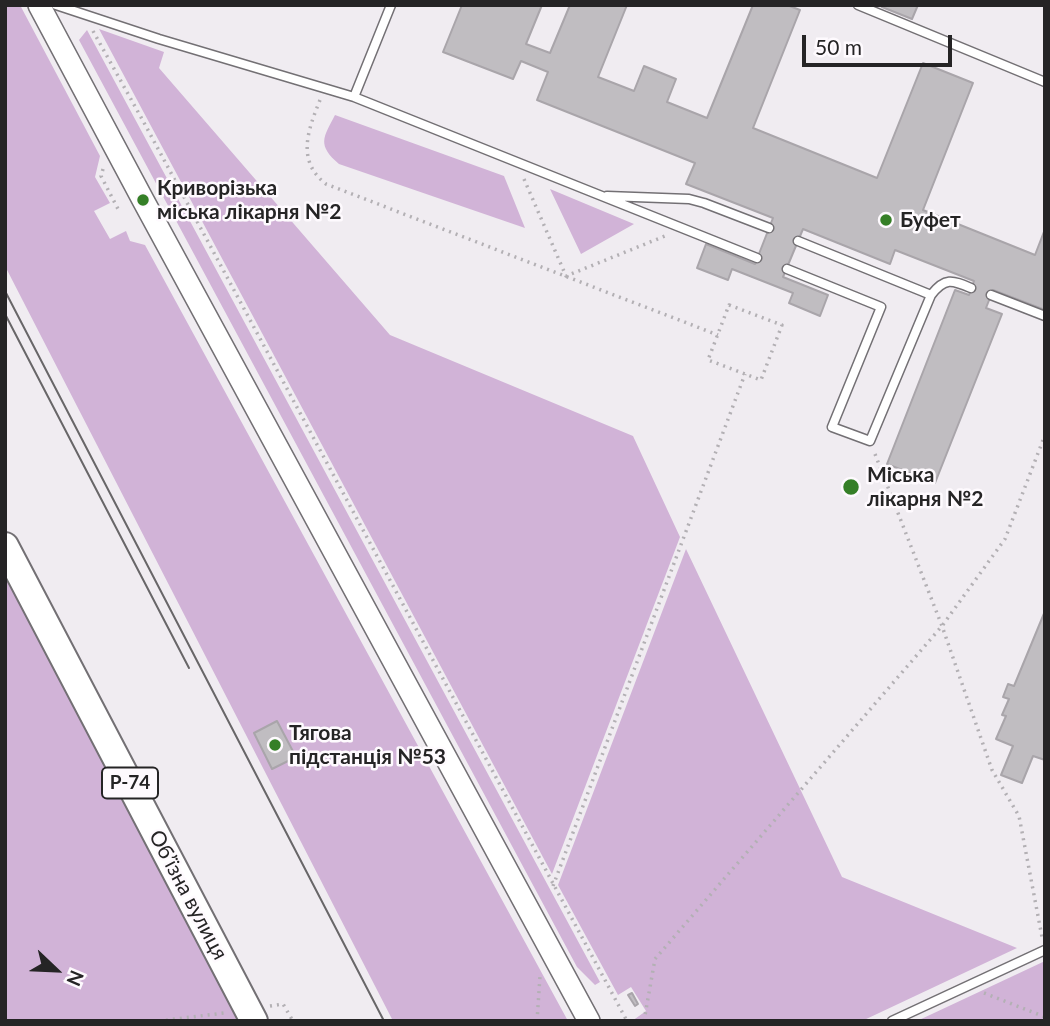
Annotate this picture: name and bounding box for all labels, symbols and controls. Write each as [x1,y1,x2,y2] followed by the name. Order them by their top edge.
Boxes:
[805,21,956,65] scale bar
[815,34,862,59] text: 50 m
[157,175,341,225] place label: Криворізька міська лікарня №2
[135,192,151,208] marker: Криворізька міська лікарня №2
[900,207,961,233] place label: Буфет
[878,212,894,228] marker: Буфет
[867,462,983,512] place label: Міська лікарня №2
[841,477,861,497] marker: Міська лікарня №2
[289,720,446,770] place label: Тягова підстанція №53
[267,737,283,753] marker: Тягова підстанція №53
[102,768,158,798] road number: Р-74
[143,826,233,964] street label: Обʼїзна вулиця
[21,935,91,1005] north arrow
[62,967,89,990] text: N

